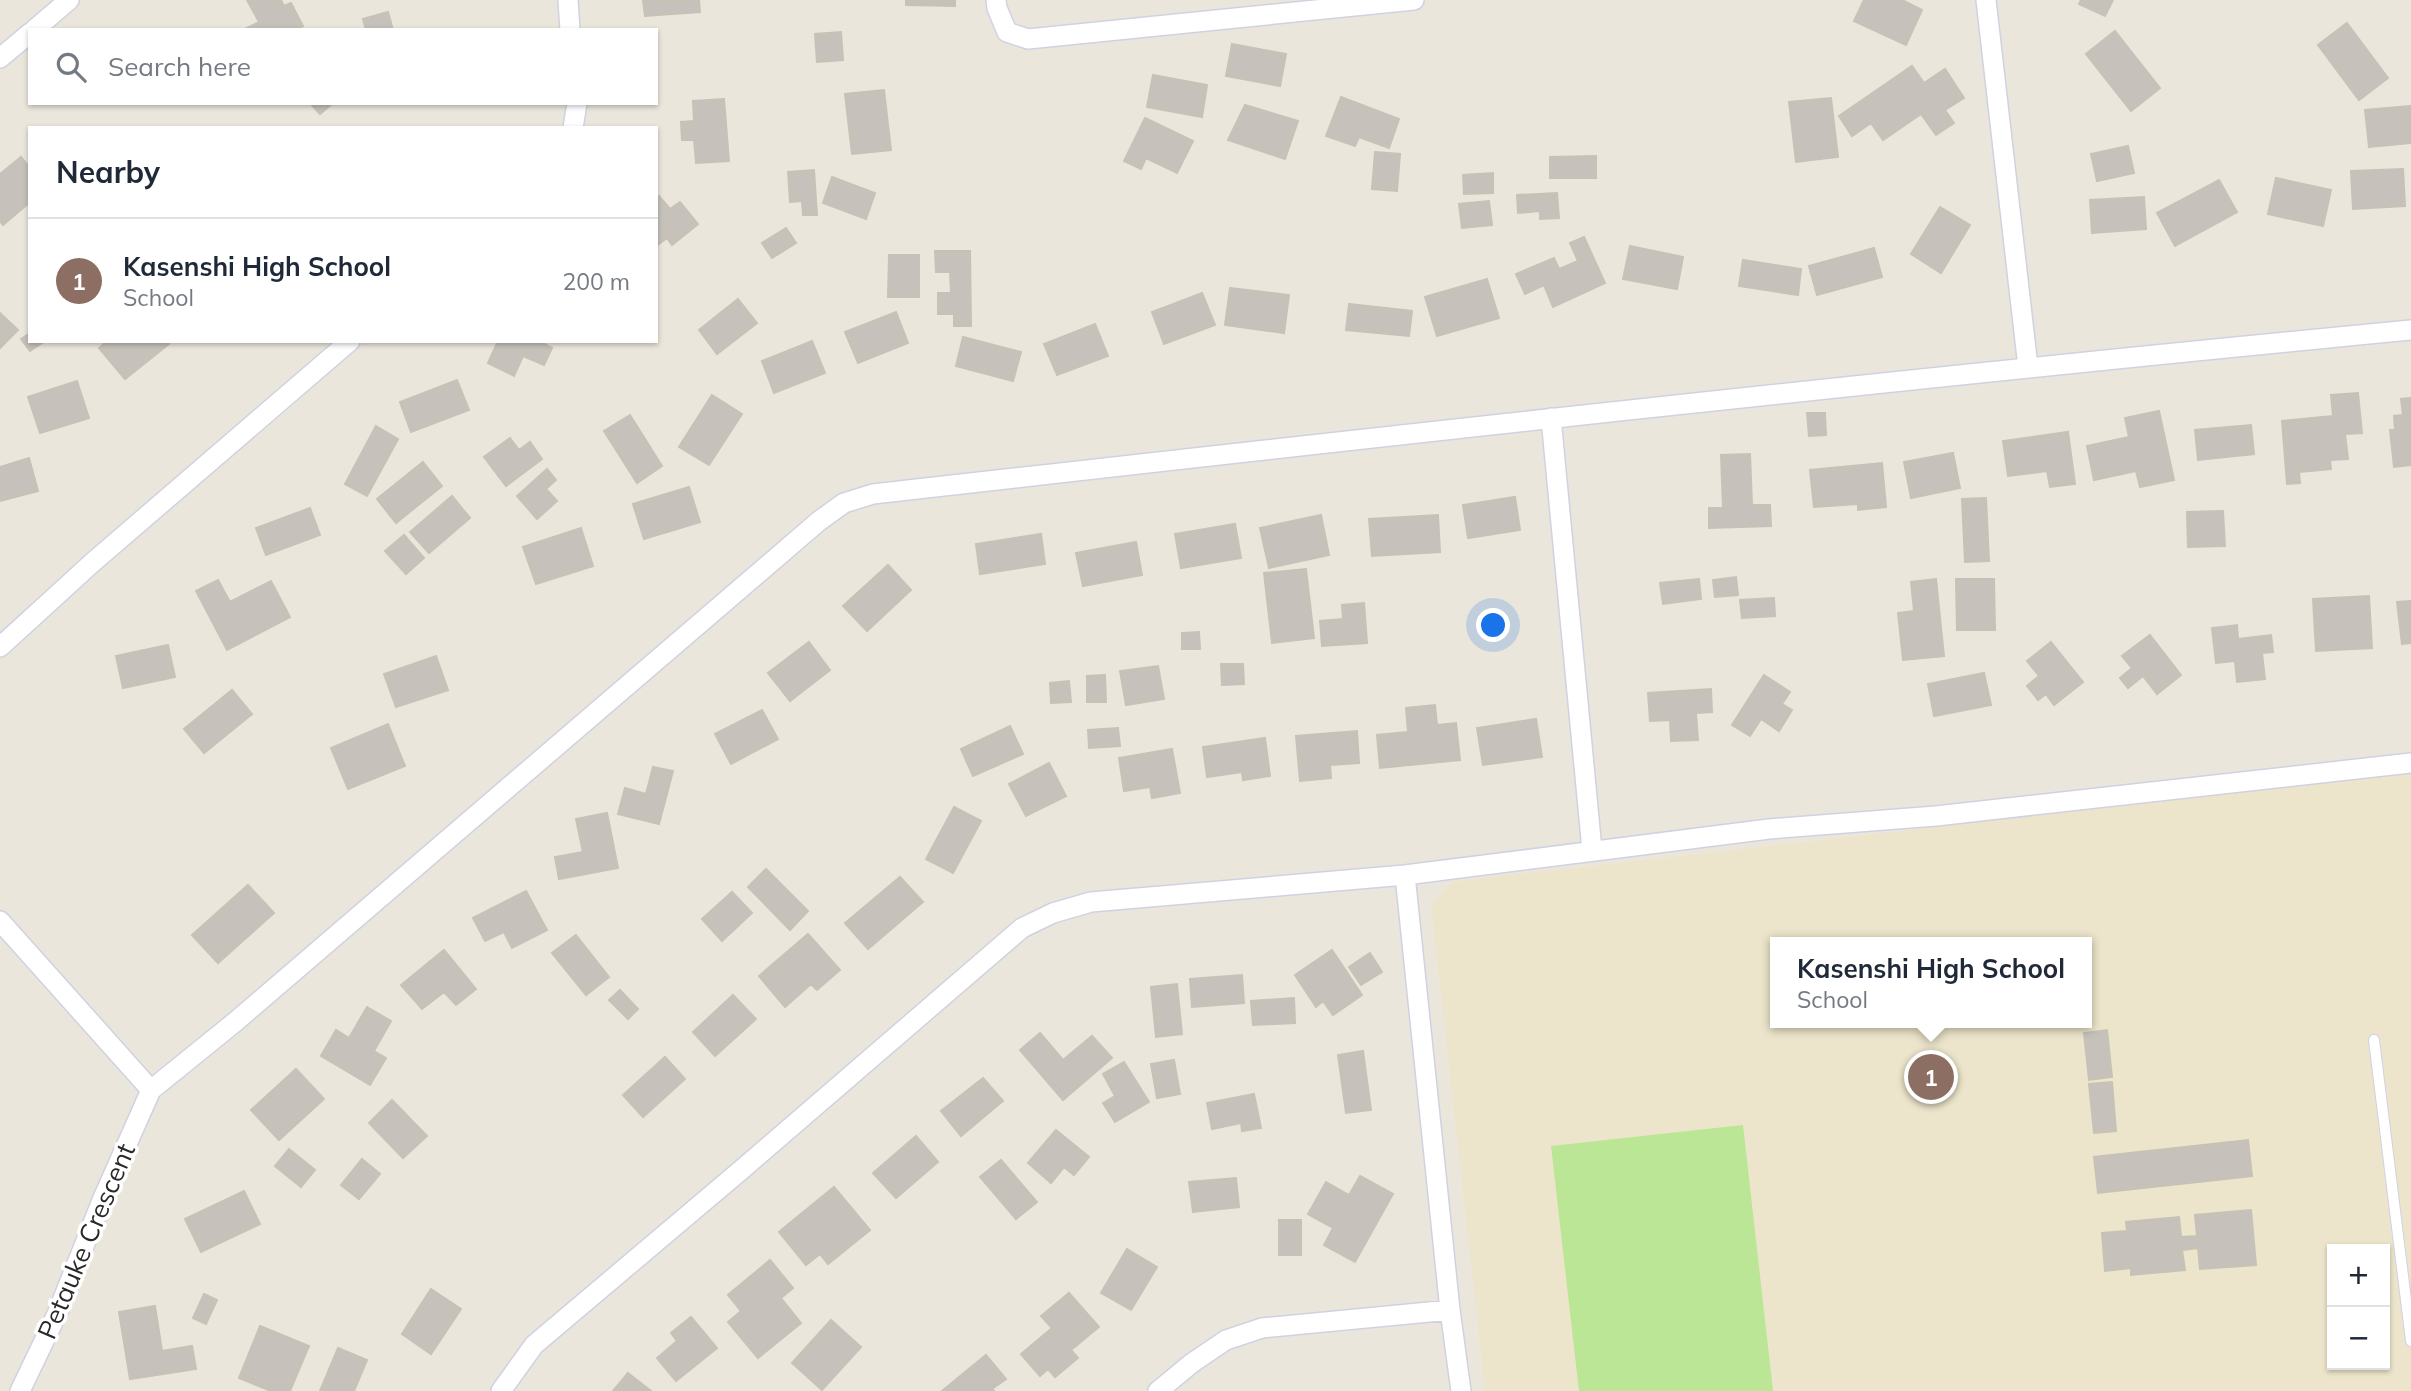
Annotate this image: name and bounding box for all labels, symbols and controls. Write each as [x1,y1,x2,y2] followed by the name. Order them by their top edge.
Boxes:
[28,28,658,105] search box
[52,48,90,86] icon: search
[108,50,251,83] text: Search here
[56,153,160,191] text: Nearby
[123,250,391,283] text: Kasenshi High School
[72,267,86,296] text: 1
[562,267,630,296] text: 200 m
[123,283,194,312] text: School
[1476,608,1510,642] your location
[1770,937,2092,1028] popup
[1797,952,2065,985] text: Kasenshi High School
[1797,985,1868,1014] text: School
[1908,1051,1954,1103] pin: 1
[30,1138,142,1344] street label: Petauke Crescent
[2327,1244,2390,1370] map controls
[2327,1244,2390,1307] button: +
[2327,1307,2390,1370] button: −

